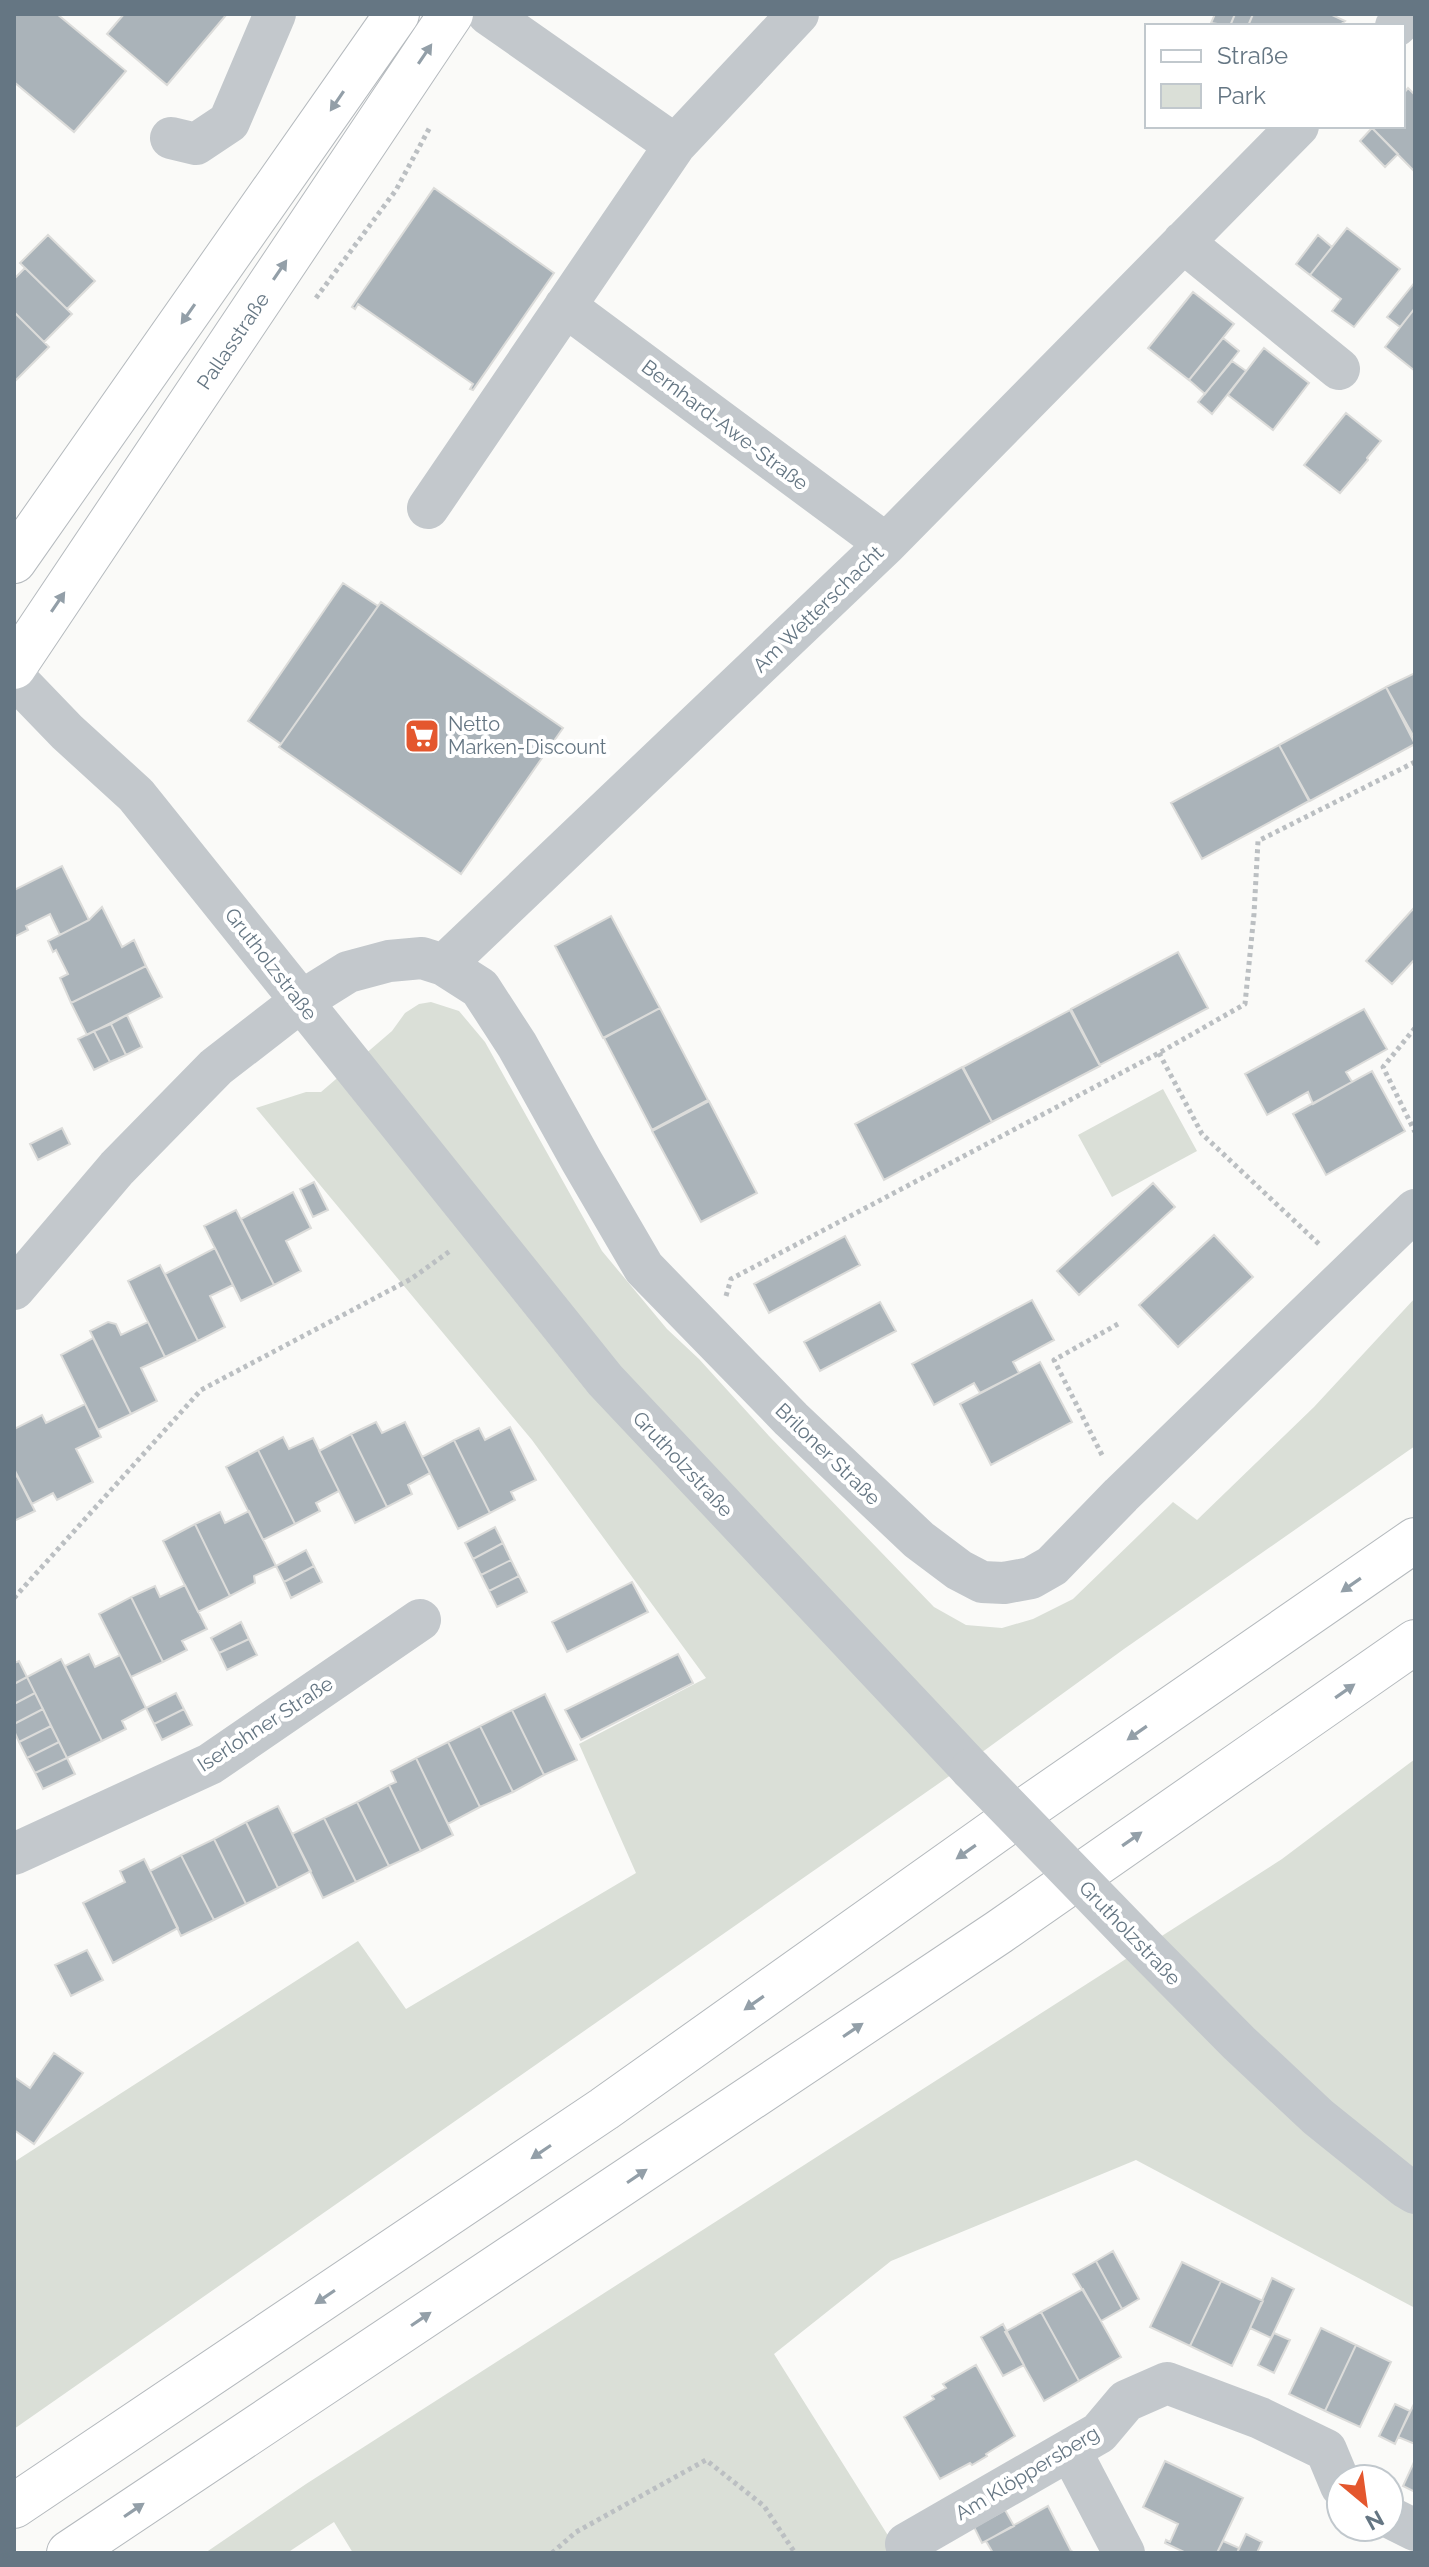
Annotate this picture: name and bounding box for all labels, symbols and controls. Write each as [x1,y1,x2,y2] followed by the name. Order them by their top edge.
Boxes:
[1145,24,1405,128] legend
[1217,41,1288,70] text: Straße
[417,43,432,64] one-way arrow
[1217,81,1266,110] text: Park
[330,91,345,112] one-way arrow
[273,259,287,281] one-way arrow
[192,288,274,394] street label: Pallasstraße
[181,304,196,325] one-way arrow
[637,355,813,496] street label: Bernhard-Awe-Straße
[748,540,888,677] street label: Am Wetterschacht
[50,591,64,613] one-way arrow
[448,712,607,759] place label: Netto Marken-Discount
[403,717,441,755] supermarket icon: Netto Marken-Discount
[220,903,322,1025] street label: Grutholzstraße
[771,1398,886,1510] street label: Briloner Straße
[628,1406,738,1522] street label: Grutholzstraße
[1340,1577,1361,1592] one-way arrow
[193,1671,337,1777] street label: Iserlohner Straße
[1335,1684,1356,1699] one-way arrow
[1127,1725,1148,1740] one-way arrow
[1122,1832,1143,1847] one-way arrow
[955,1844,976,1859] one-way arrow
[1074,1876,1186,1990] street label: Grutholzstraße
[743,1995,764,2010] one-way arrow
[842,2024,864,2038] one-way arrow
[530,2144,551,2159] one-way arrow
[627,2168,648,2183] one-way arrow
[314,2289,336,2304] one-way arrow
[410,2312,431,2327] one-way arrow
[951,2421,1103,2525] street label: Am Klöppersberg
[1325,2463,1405,2543] north arrow
[124,2503,145,2518] one-way arrow
[1361,2505,1388,2536] text: N

